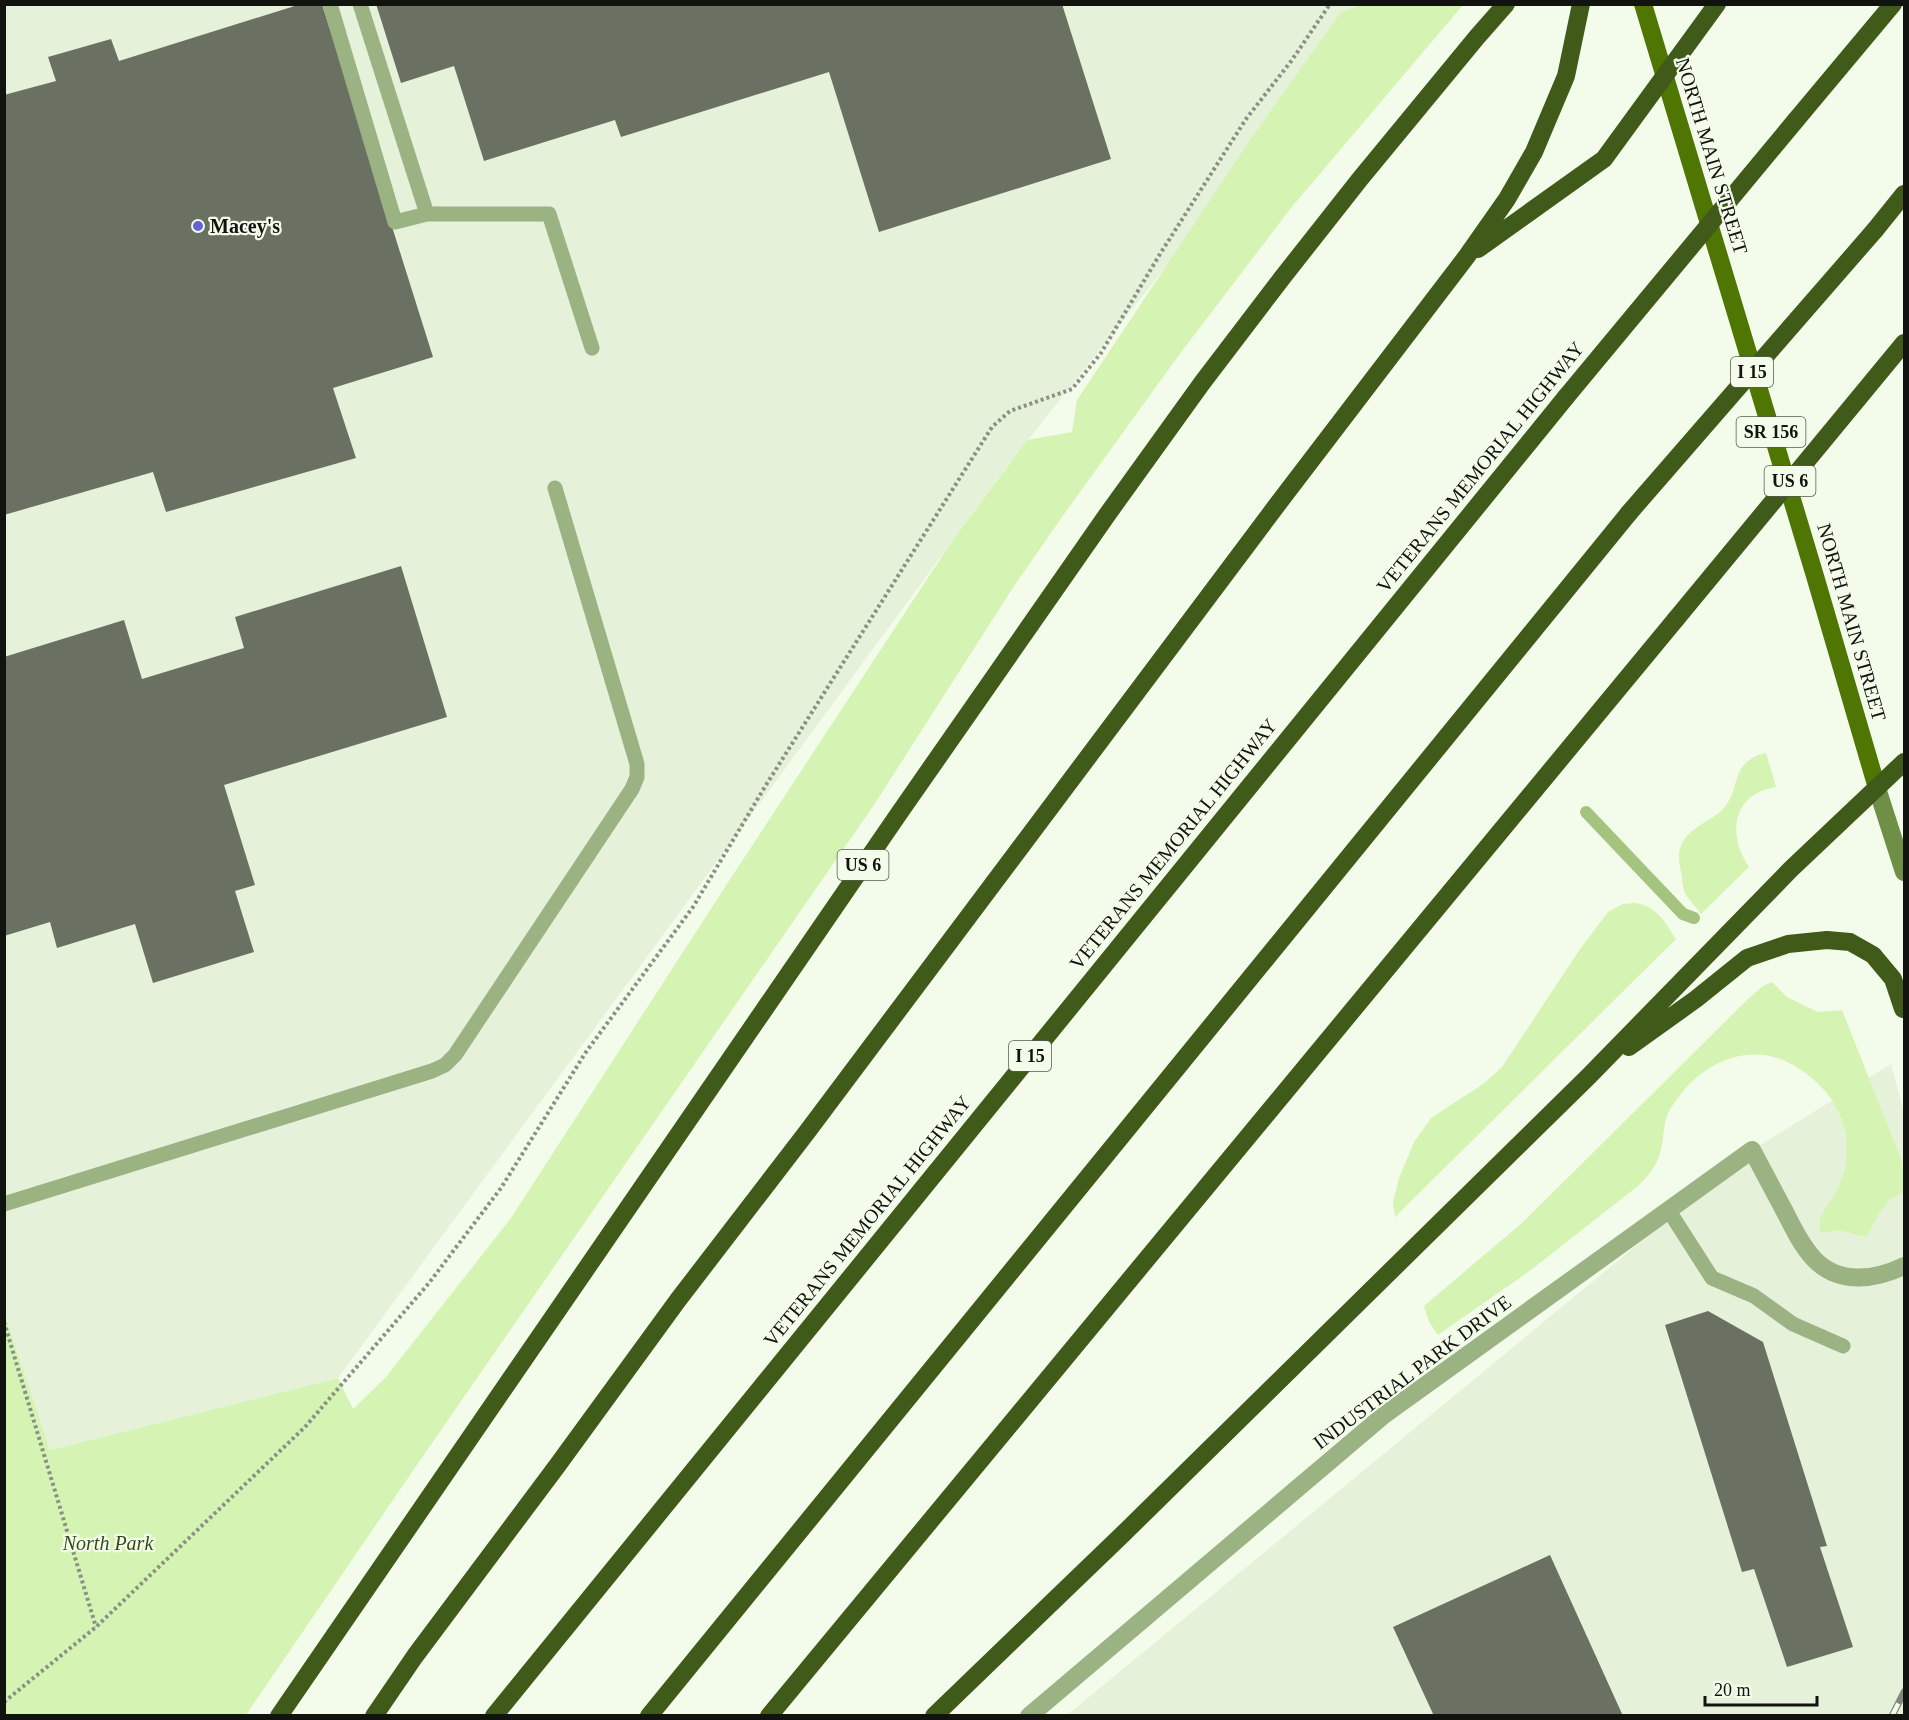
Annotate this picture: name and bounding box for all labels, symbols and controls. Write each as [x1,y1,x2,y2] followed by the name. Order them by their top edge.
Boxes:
[1672,55,1752,257] street label: NORTH MAIN STREET
[210,215,280,238] place label: Macey's
[191,219,205,233] marker: Macey's
[1372,337,1588,597] street label: VETERANS MEMORIAL HIGHWAY
[1731,357,1773,387] road number: I 15
[1736,417,1806,447] road number: SR 156
[1764,466,1816,496] road number: US 6
[1813,521,1891,723] street label: NORTH MAIN STREET
[1065,714,1281,974] street label: VETERANS MEMORIAL HIGHWAY
[838,850,888,880] road number: US 6
[1009,1041,1051,1071] road number: I 15
[759,1091,975,1351] street label: VETERANS MEMORIAL HIGHWAY
[1309,1290,1515,1454] street label: INDUSTRIAL PARK DRIVE
[62,1532,154,1554] park label: North Park
[1705,1669,1818,1707] scale bar
[1714,1680,1751,1700] text: 20 m

